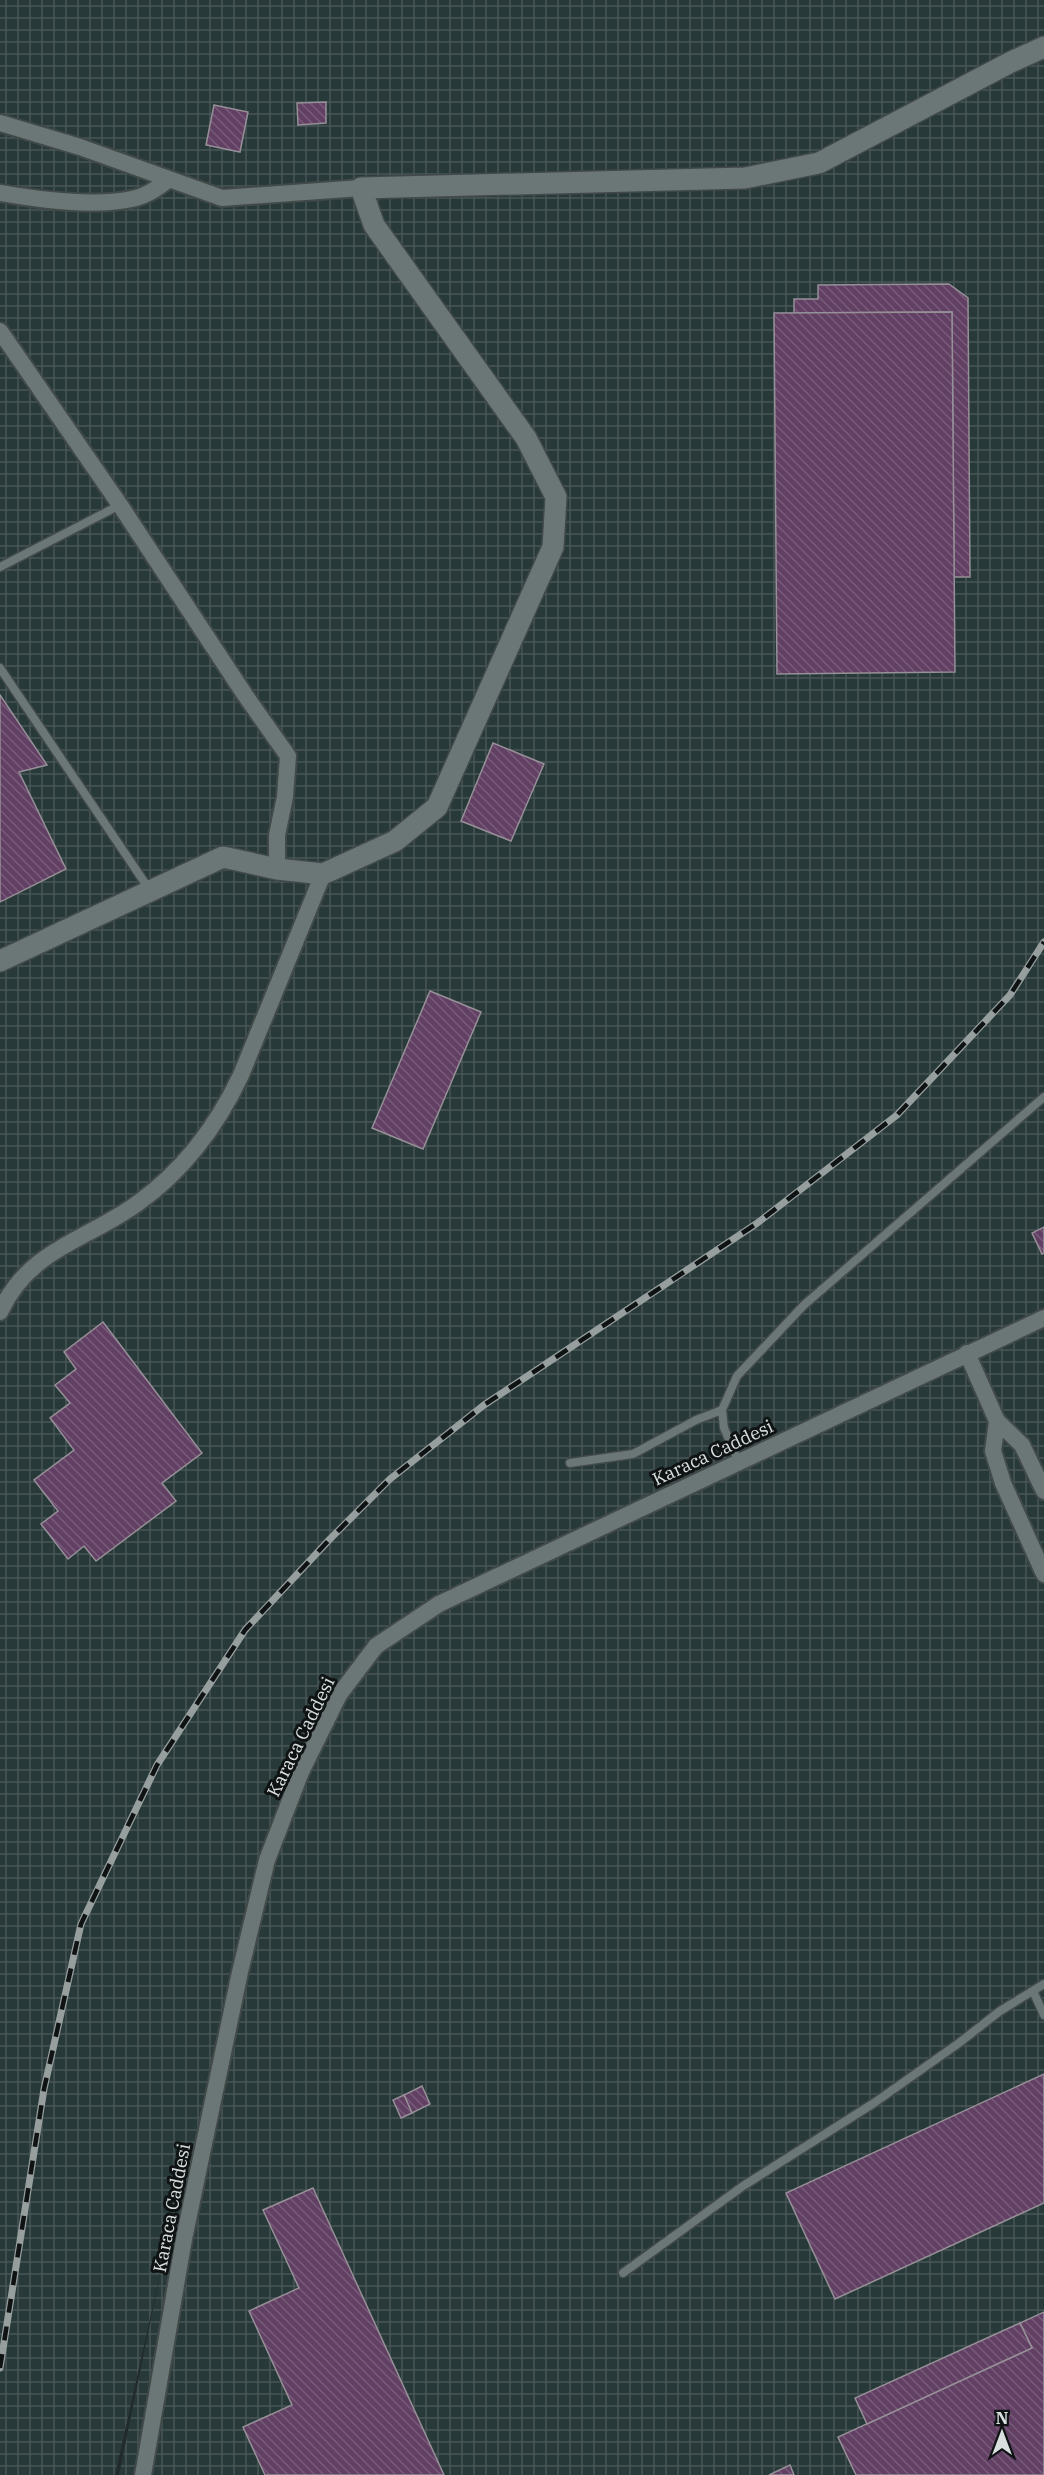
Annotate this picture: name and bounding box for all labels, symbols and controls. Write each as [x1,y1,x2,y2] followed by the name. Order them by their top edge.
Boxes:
[649,1414,777,1491] street label: Karaca Caddesi
[262,1673,340,1801] street label: Karaca Caddesi
[148,2141,195,2274] street label: Karaca Caddesi
[972,2403,1032,2463] north arrow
[996,2408,1008,2428] text: N

